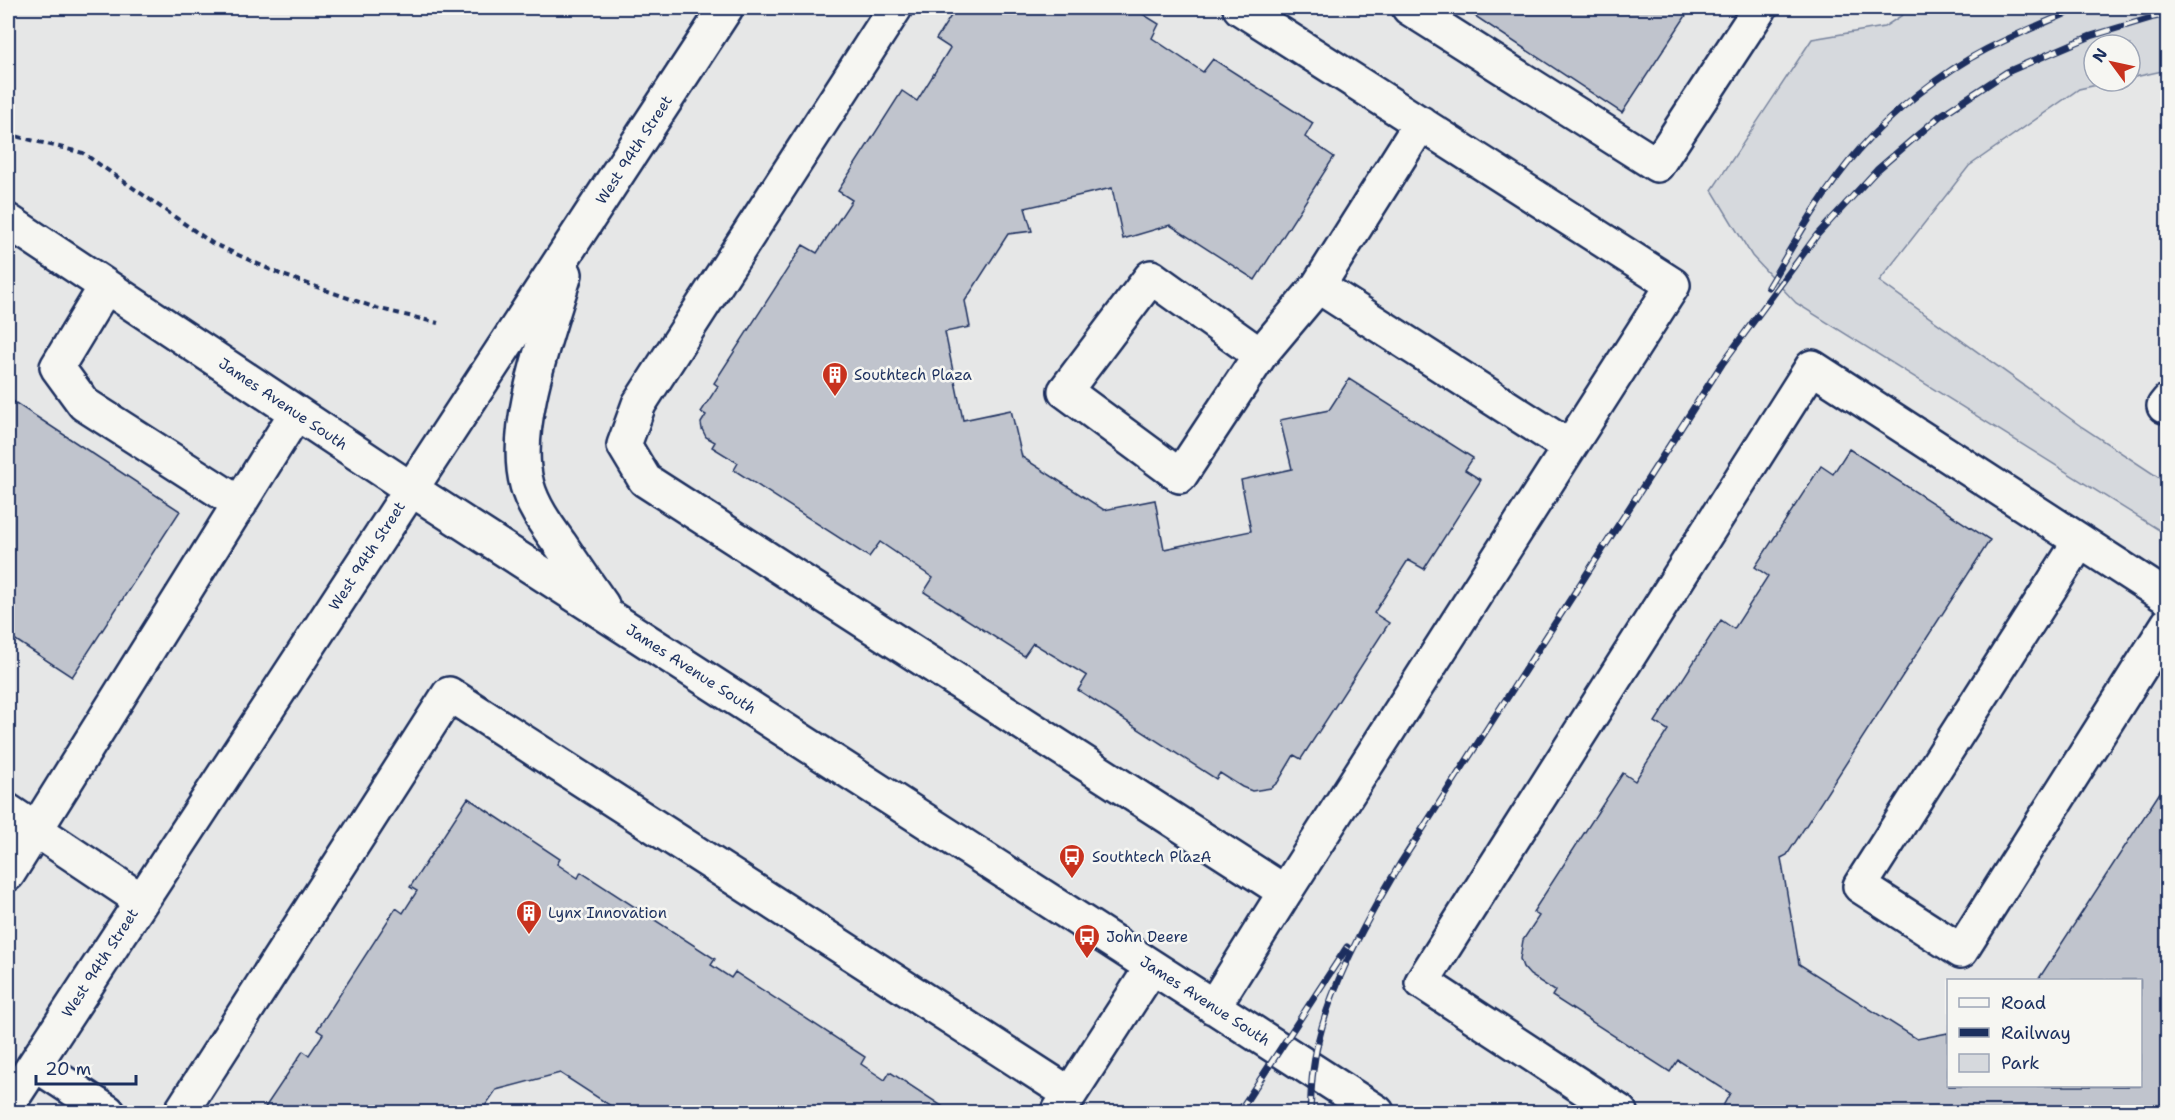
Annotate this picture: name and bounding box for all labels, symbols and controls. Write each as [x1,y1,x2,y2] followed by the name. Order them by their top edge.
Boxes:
[2082,33,2142,93] north arrow
[2088,44,2112,66] text: N
[591,92,677,208] street label: West 94th Street
[215,353,351,455] street label: James Avenue South
[820,360,850,398] building icon: Southtech Plaza
[854,365,973,385] place label: Southtech Plaza
[324,498,410,614] street label: West 94th Street
[622,619,760,719] street label: James Avenue South
[1057,842,1087,880] bus stop icon: Southtech PlazA
[1092,847,1211,867] place label: Southtech PlazA
[514,898,544,936] building icon: Lynx Innovation
[548,903,667,923] place label: Lynx Innovation
[57,905,143,1021] street label: West 94th Street
[1072,922,1102,960] bus stop icon: John Deere
[1106,927,1188,947] place label: John Deere
[1136,951,1274,1051] street label: James Avenue South
[1947,979,2142,1087] legend
[2001,991,2046,1015] text: Road
[2001,1021,2071,1045] text: Railway
[36,1048,136,1086] scale bar
[2001,1051,2040,1075] text: Park
[45,1057,91,1081] text: 20 m

